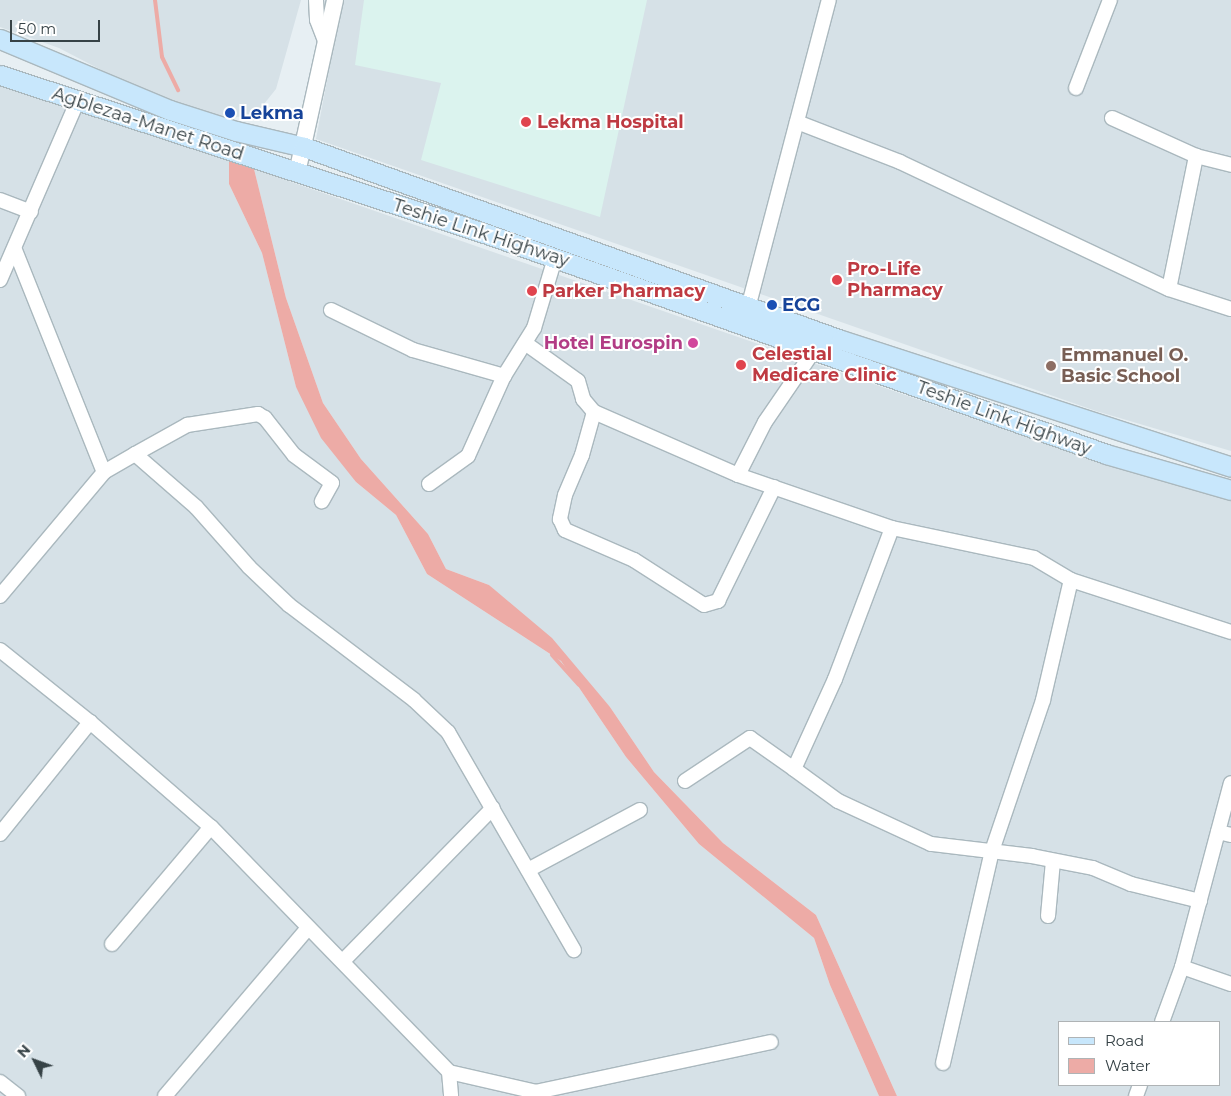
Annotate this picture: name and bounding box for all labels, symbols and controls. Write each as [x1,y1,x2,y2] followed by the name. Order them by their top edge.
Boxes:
[12,10,102,42] scale bar
[18,19,56,38] text: 50 m
[49,83,247,165] street label: Agblezaa-Manet Road
[240,102,304,124] place label: Lekma
[224,107,236,119] marker: Lekma
[537,111,684,133] place label: Lekma Hospital
[519,115,533,129] marker: Lekma Hospital
[390,194,572,272] street label: Teshie Link Highway
[847,259,943,302] place label: Pro-Life Pharmacy
[831,274,843,286] marker: Pro-Life Pharmacy
[542,280,705,302] place label: Parker Pharmacy
[526,285,538,297] marker: Parker Pharmacy
[782,294,820,316] place label: ECG
[766,299,778,311] marker: ECG
[544,332,683,354] place label: Hotel Eurospin
[687,337,699,349] marker: Hotel Eurospin
[752,344,897,386] place label: Celestial Medicare Clinic
[1061,345,1188,388] place label: Emmanuel O. Basic School
[734,358,748,372] marker: Celestial Medicare Clinic
[1045,360,1057,372] marker: Emmanuel O. Basic School
[914,376,1094,460] street label: Teshie Link Highway
[1058,1021,1221,1086] legend
[1105,1031,1144,1050] text: Road
[10,1036,60,1086] north arrow
[13,1041,34,1061] text: N
[1105,1056,1151,1075] text: Water

